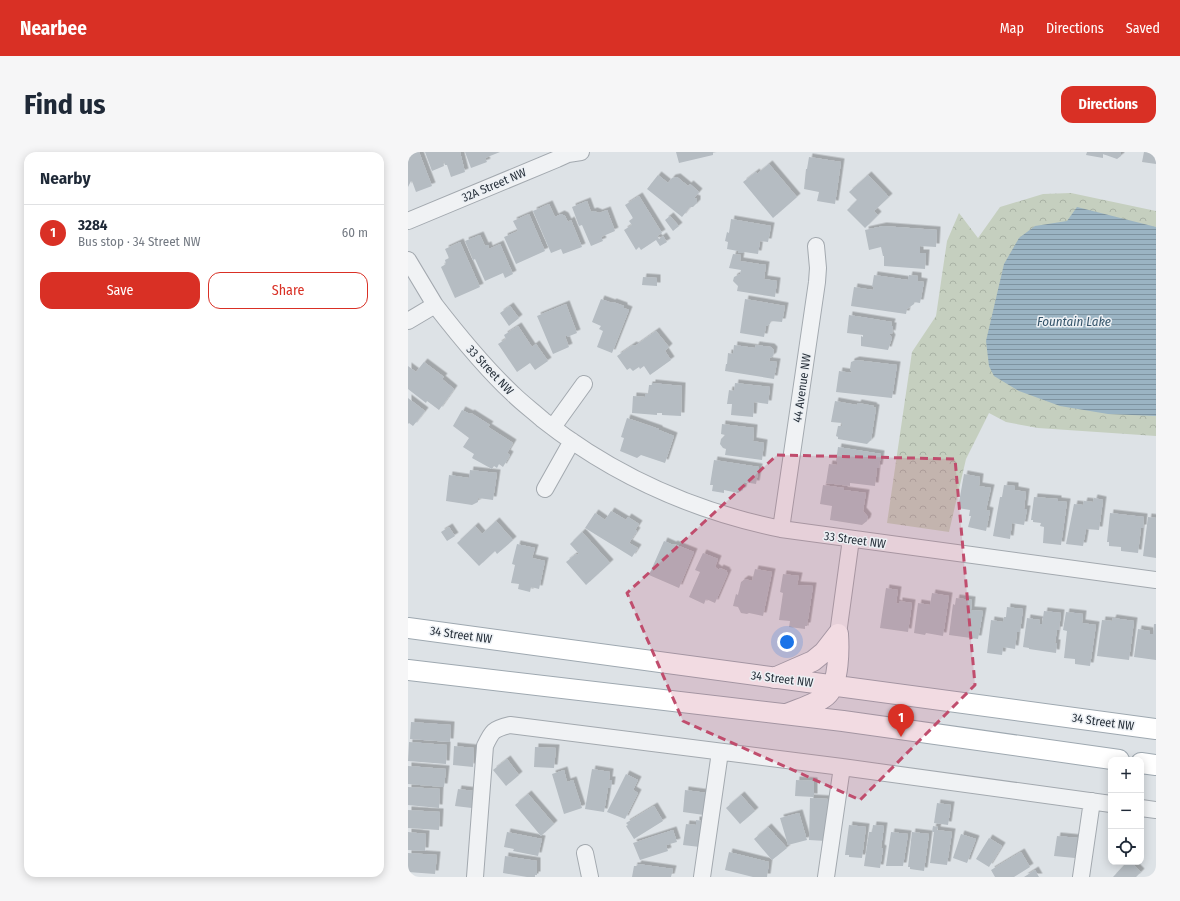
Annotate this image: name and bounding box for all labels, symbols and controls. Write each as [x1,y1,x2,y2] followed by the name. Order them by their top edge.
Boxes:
[20,17,87,40] text: Nearbee
[1000,20,1024,37] text: Map
[1046,20,1104,37] text: Directions
[1126,20,1160,37] text: Saved
[1061,86,1156,123] button: Directions
[24,88,106,121] text: Find us
[460,165,528,205] street label: 32A Street NW
[40,168,91,189] text: Nearby
[78,216,108,234] text: 3284
[50,225,56,240] text: 1
[342,225,368,240] text: 60 m
[78,234,201,249] text: Bus stop · 34 Street NW
[40,272,200,309] button: Save
[208,272,368,309] button: Share
[1037,314,1111,329] water label: Fountain Lake
[464,342,516,398] street label: 33 Street NW
[790,353,814,423] street label: 44 Avenue NW
[823,529,887,551] street label: 33 Street NW
[429,624,493,646] street label: 34 Street NW
[777,632,797,652] your location
[750,668,814,690] street label: 34 Street NW
[888,704,914,737] pin: 1
[1071,711,1135,733] street label: 34 Street NW
[1108,757,1144,865] map controls
[1108,757,1144,793] button: +
[1108,793,1144,829] button: −
[1108,829,1144,865] button: locate

